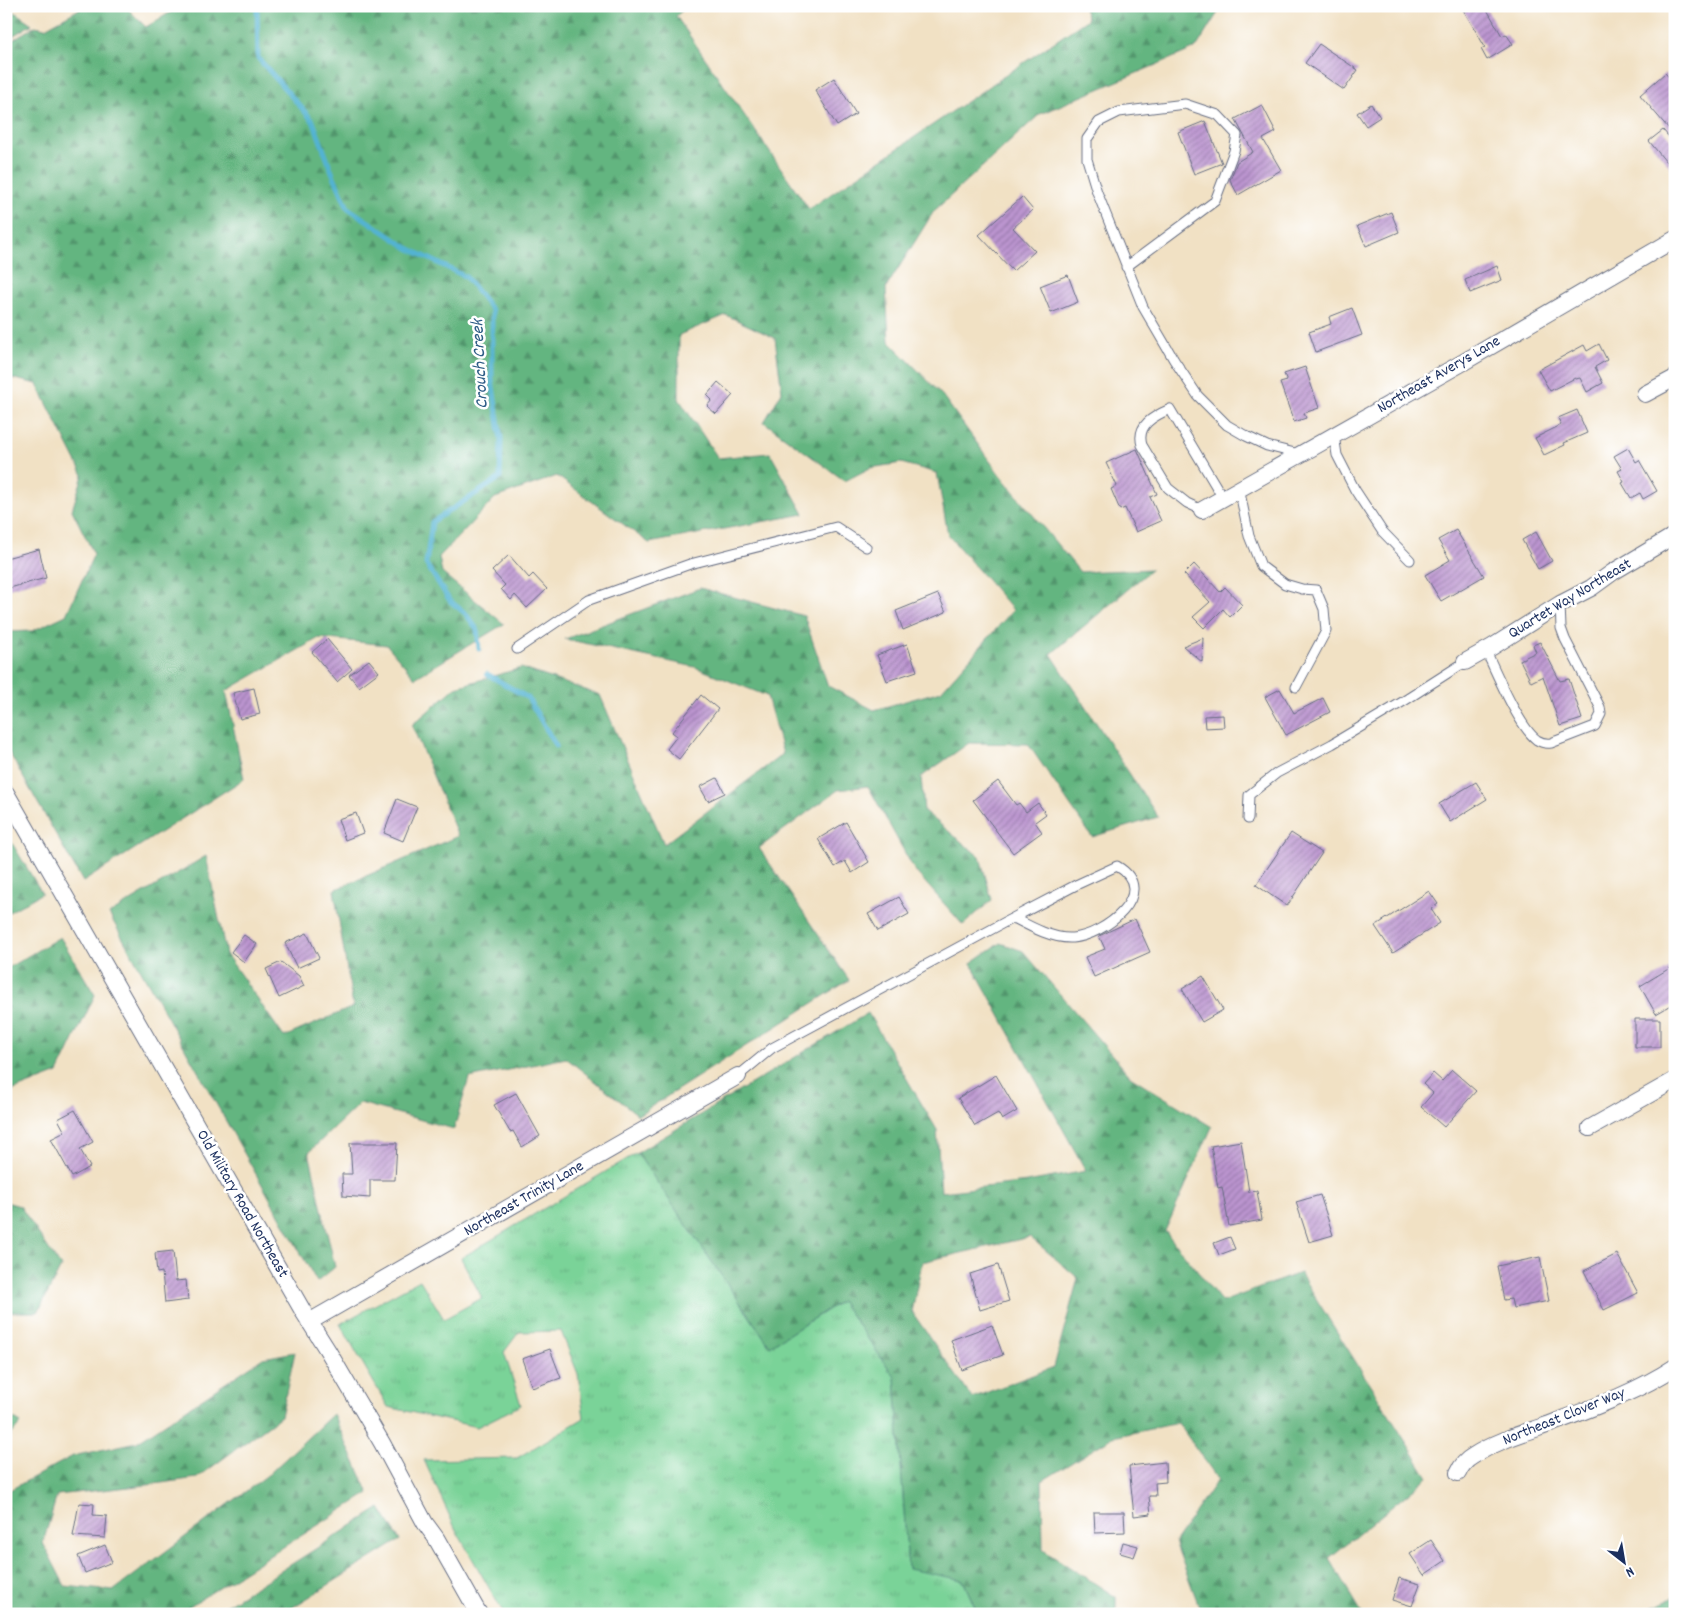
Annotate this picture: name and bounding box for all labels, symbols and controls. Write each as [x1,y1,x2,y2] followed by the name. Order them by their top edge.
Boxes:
[466,317,496,409] water label: Crouch Creek
[1373,330,1505,420] street label: Northeast Averys Lane
[1504,553,1636,645] street label: Quartet Way Northeast
[190,1126,294,1282] street label: Old Military Road Northeast
[460,1155,588,1243] street label: Northeast Trinity Lane
[1499,1382,1629,1452] street label: Northeast Clover Way
[1598,1538,1648,1588] north arrow
[1621,1561,1638,1582] text: N

